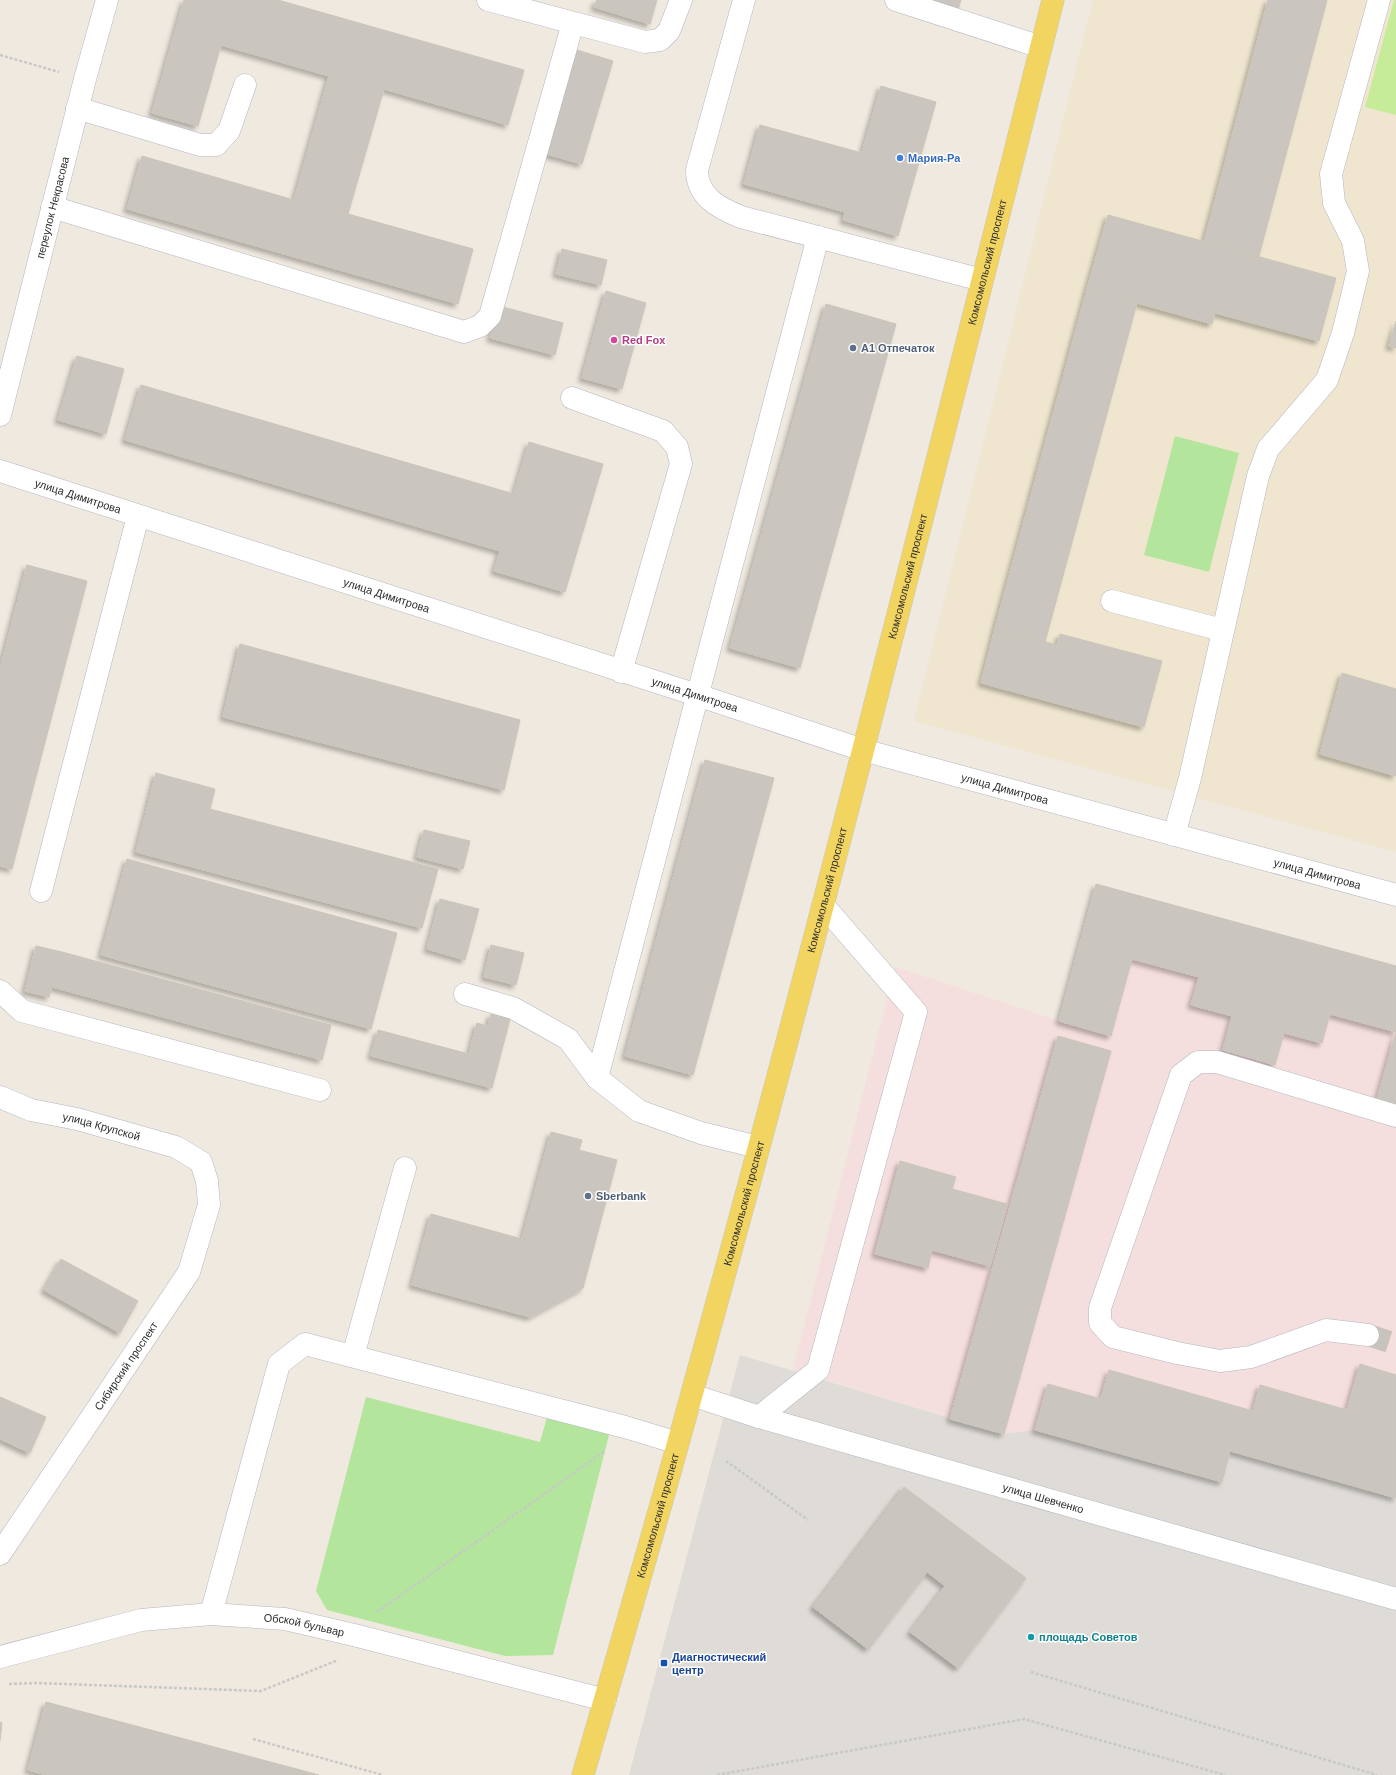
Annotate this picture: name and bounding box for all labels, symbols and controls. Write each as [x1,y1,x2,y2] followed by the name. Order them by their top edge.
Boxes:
[908,152,961,164] place label: Мария-Ра
[895,153,905,163] marker: Мария-Ра
[34,154,71,260] street label: переулок Некрасова
[966,198,1009,326] street label: Комсомольский проспект
[622,334,666,346] place label: Red Fox
[609,335,619,345] marker: Red Fox
[861,342,935,354] place label: А1 Отпечаток
[848,343,858,353] marker: А1 Отпечаток
[33,477,123,516] street label: улица Димитрова
[886,512,929,640] street label: Комсомольский проспект
[342,576,432,615] street label: улица Димитрова
[650,675,740,714] street label: улица Димитрова
[960,771,1051,806] street label: улица Димитрова
[805,826,849,954] street label: Комсомольский проспект
[1273,856,1363,891] street label: улица Димитрова
[62,1110,142,1143] street label: улица Крупской
[721,1139,766,1267] street label: Комсомольский проспект
[596,1190,647,1202] place label: Sberbank
[583,1191,593,1201] marker: Sberbank
[92,1320,160,1412] street label: Сибирский проспект
[634,1452,681,1579] street label: Комсомольский проспект
[1001,1481,1085,1515] street label: улица Шевченко
[263,1612,346,1639] street label: Обской бульвар
[1039,1631,1138,1643] place label: площадь Советов
[1026,1632,1036,1642] marker: площадь Советов
[672,1651,766,1676] place label: Диагностический центр
[659,1658,669,1668] marker: Диагностический центр

